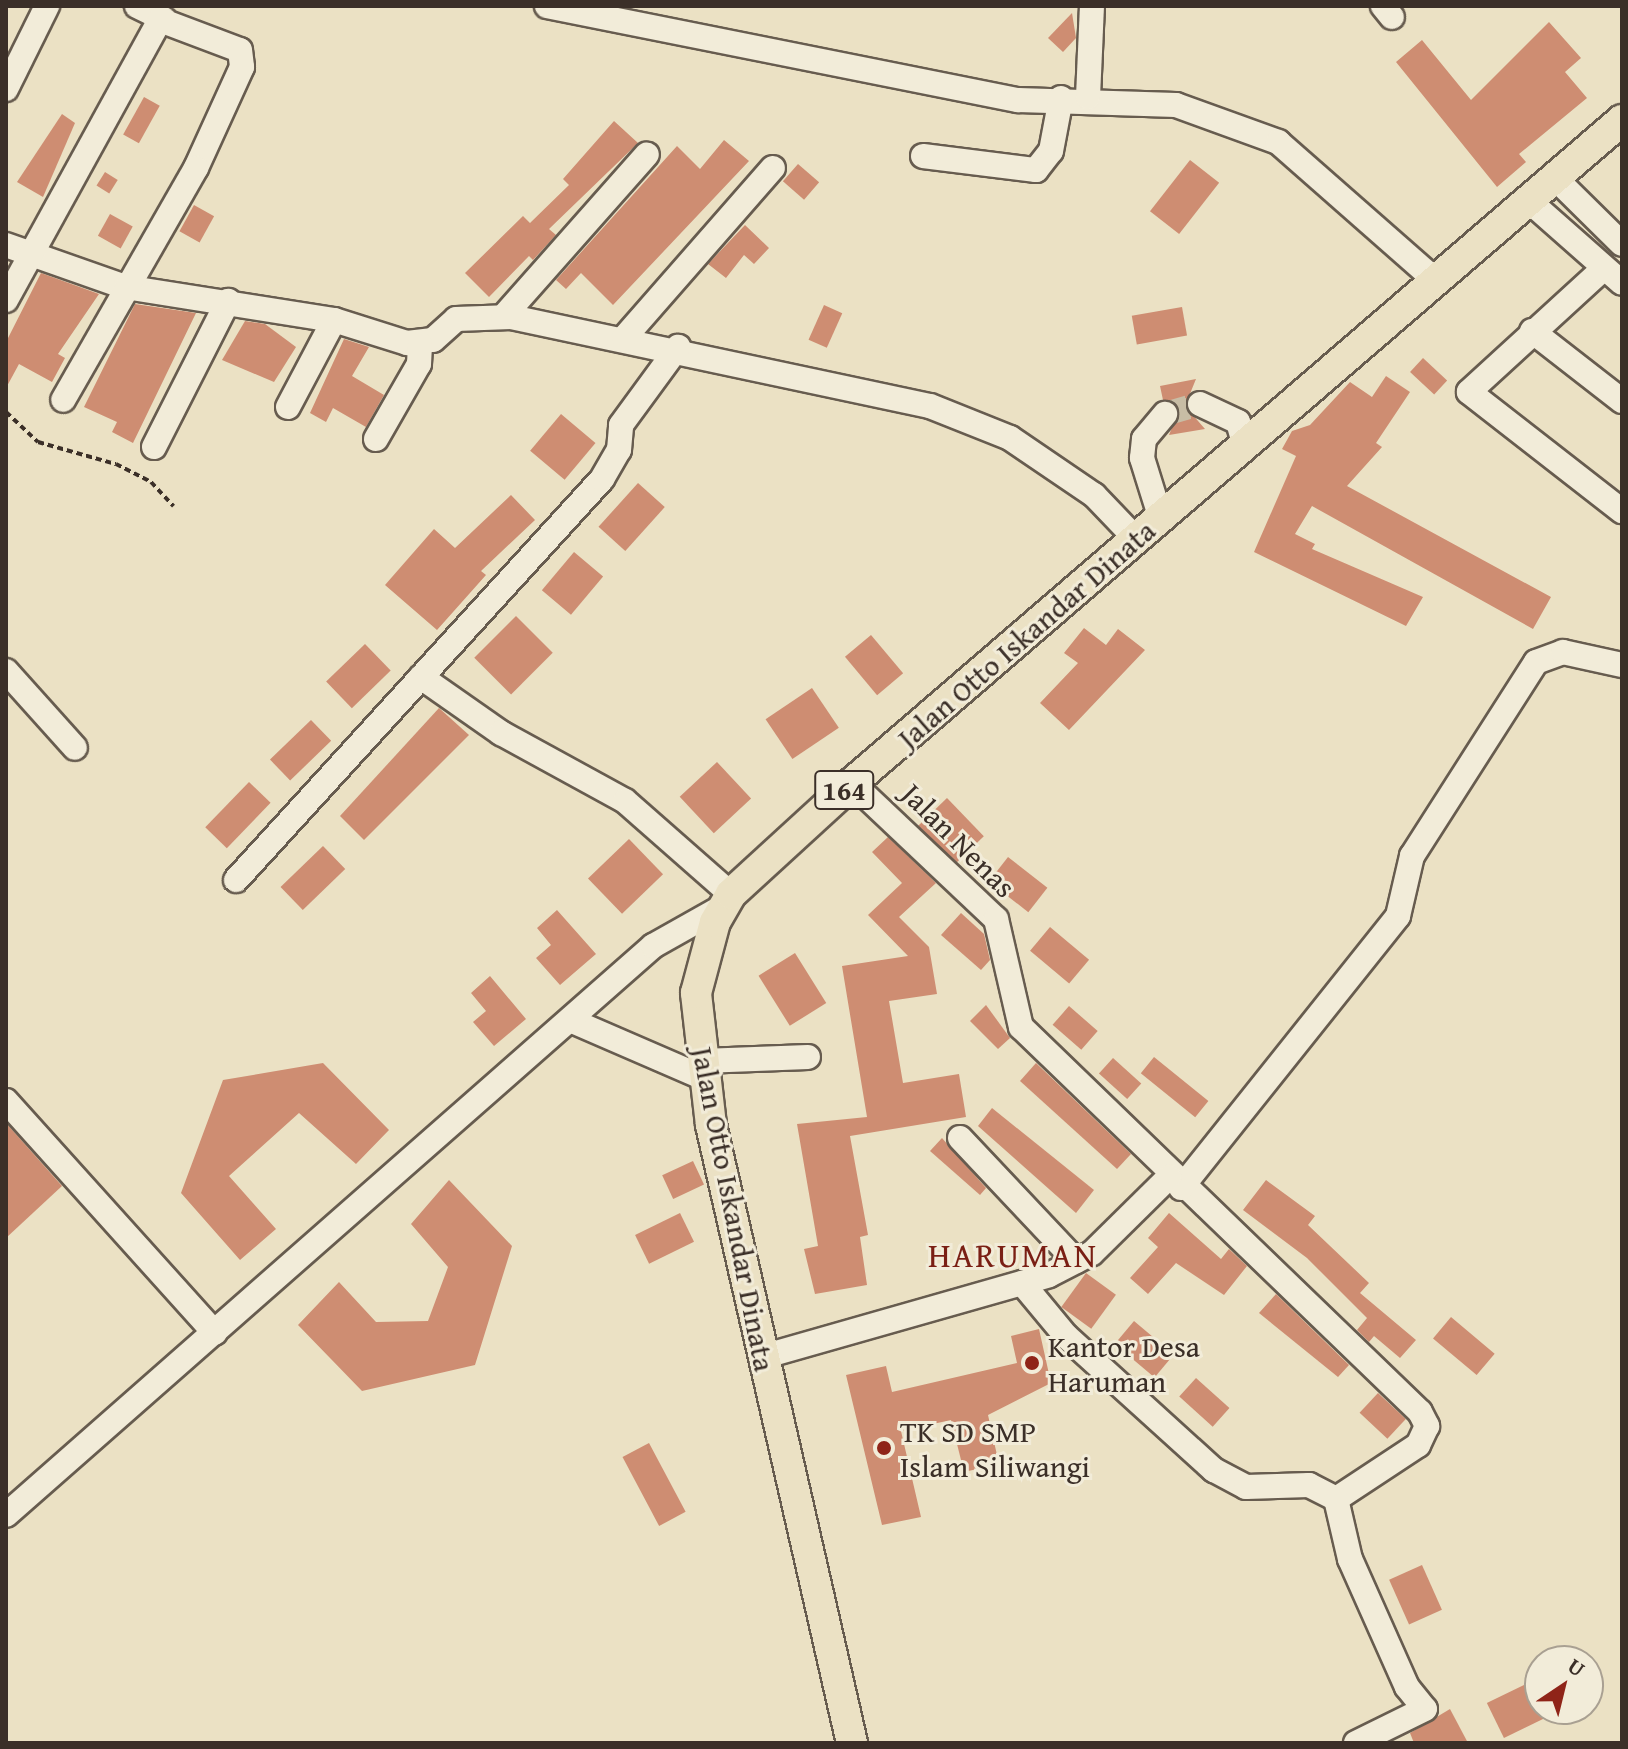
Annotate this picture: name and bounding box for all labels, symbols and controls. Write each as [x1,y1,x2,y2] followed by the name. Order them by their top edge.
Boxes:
[890,512,1162,756] street label: Jalan Otto Iskandar Dinata
[814,766,874,814] road number: 164
[895,776,1023,904] street label: Jalan Nenas
[685,1044,783,1374] street label: Jalan Otto Iskandar Dinata
[928,1235,1098,1275] district label: HARUMAN
[1048,1328,1200,1398] place label: Kantor Desa Haruman
[1023,1354,1041,1372] marker: Kantor Desa Haruman
[900,1413,1090,1484] place label: TK SD SMP Islam Siliwangi
[875,1439,893,1457] marker: TK SD SMP Islam Siliwangi
[1524,1645,1604,1725] north arrow
[1561,1650,1592,1684] text: U

